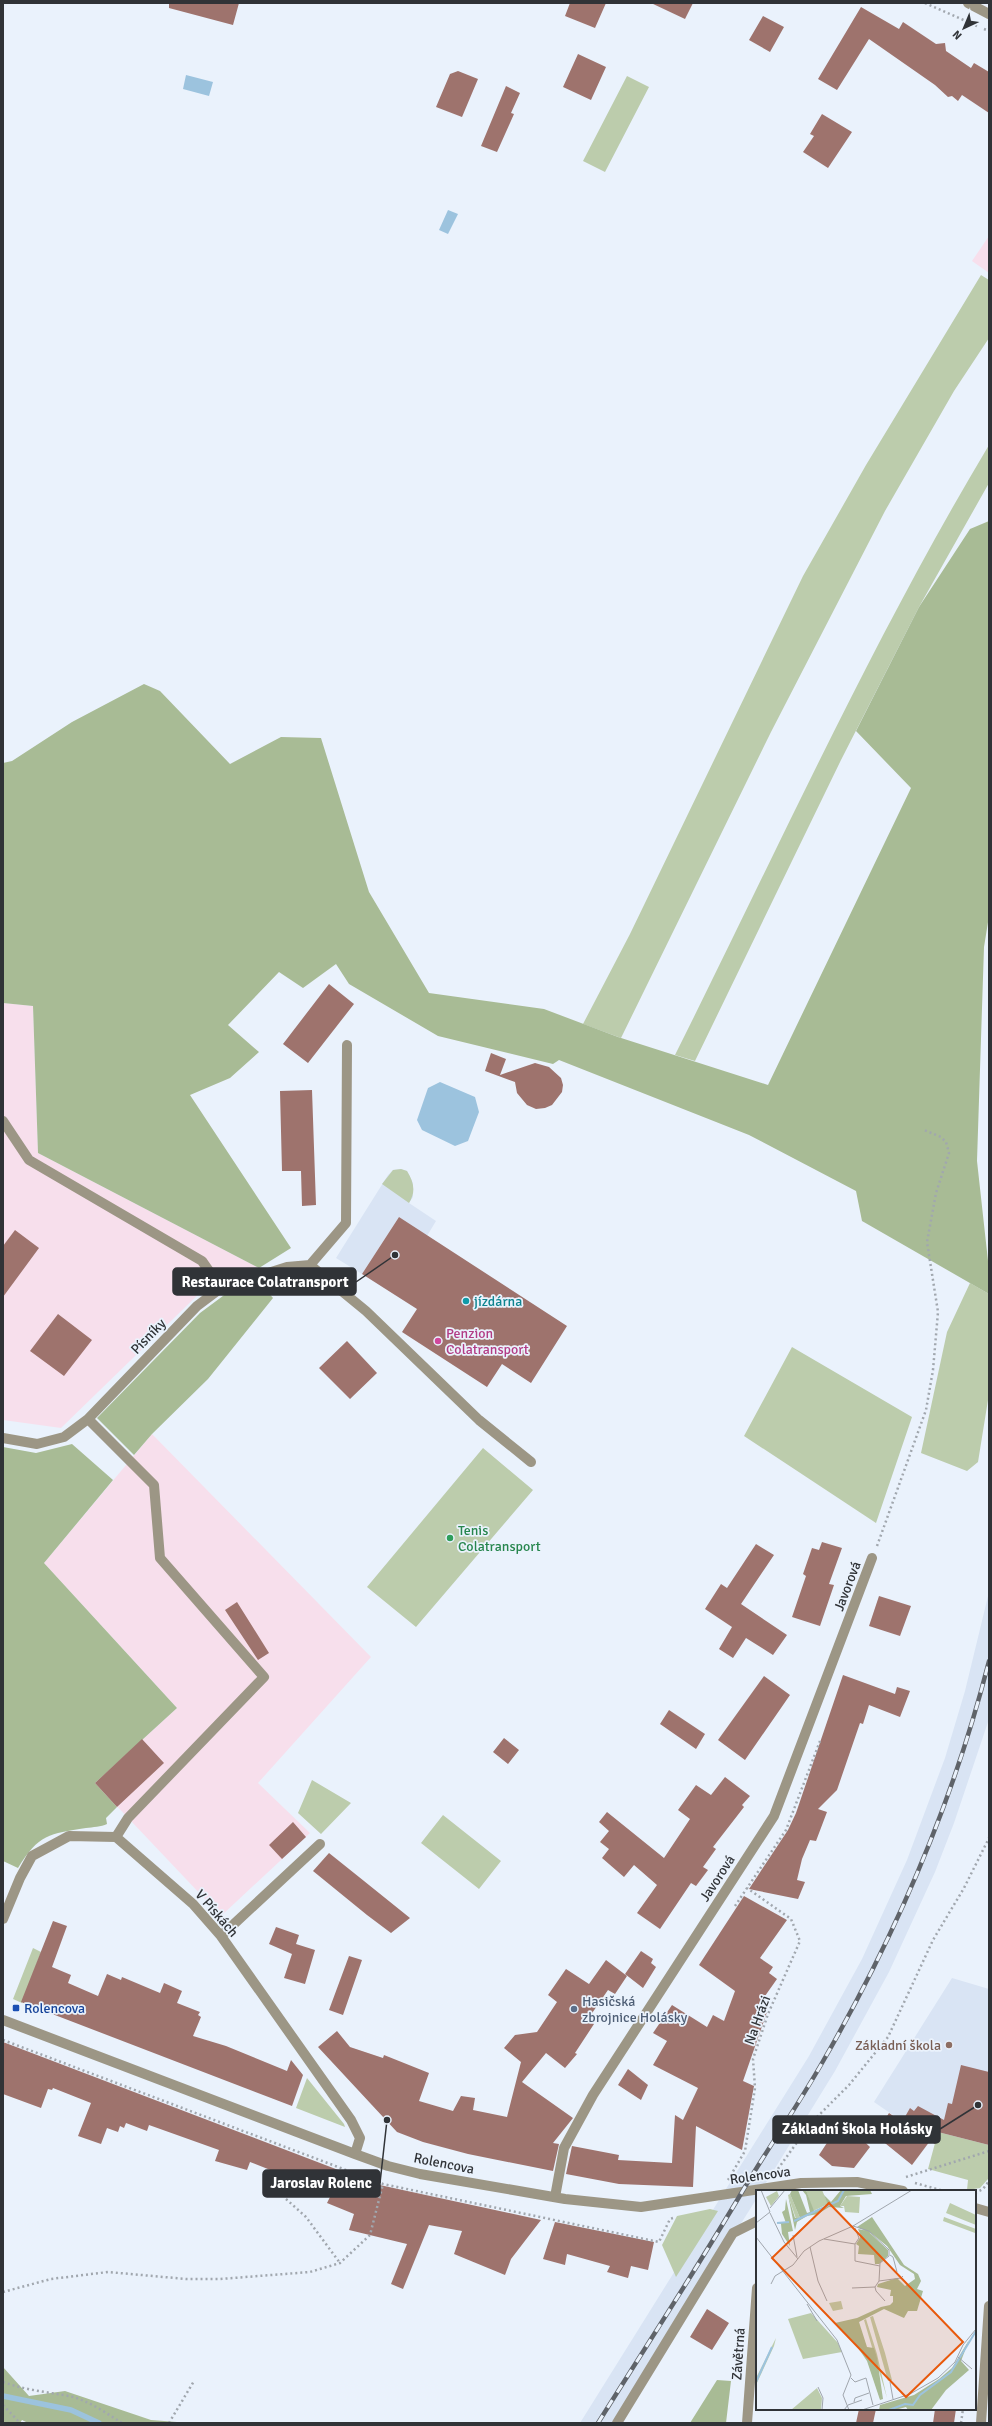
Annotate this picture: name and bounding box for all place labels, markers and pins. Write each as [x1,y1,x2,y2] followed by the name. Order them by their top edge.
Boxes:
[173,1268,356,1295] callout: Restaurace Colatransport
[474,1293,522,1310] place label: jízdárna
[461,1296,471,1306] marker: jízdárna
[446,1325,529,1358] place label: Penzion Colatransport
[433,1336,443,1346] marker: Penzion Colatransport
[458,1522,541,1555] place label: Tenis Colatransport
[445,1533,455,1543] marker: Tenis Colatransport
[582,1993,688,2026] place label: Hasičská zbrojnice Holásky
[24,2000,85,2017] place label: Rolencova
[11,2003,21,2013] marker: Rolencova
[569,2004,579,2014] marker: Hasičská zbrojnice Holásky
[855,2037,941,2054] place label: Základní škola
[944,2040,954,2050] marker: Základní škola
[773,2116,940,2143] callout: Základní škola Holásky
[263,2170,380,2197] callout: Jaroslav Rolenc

